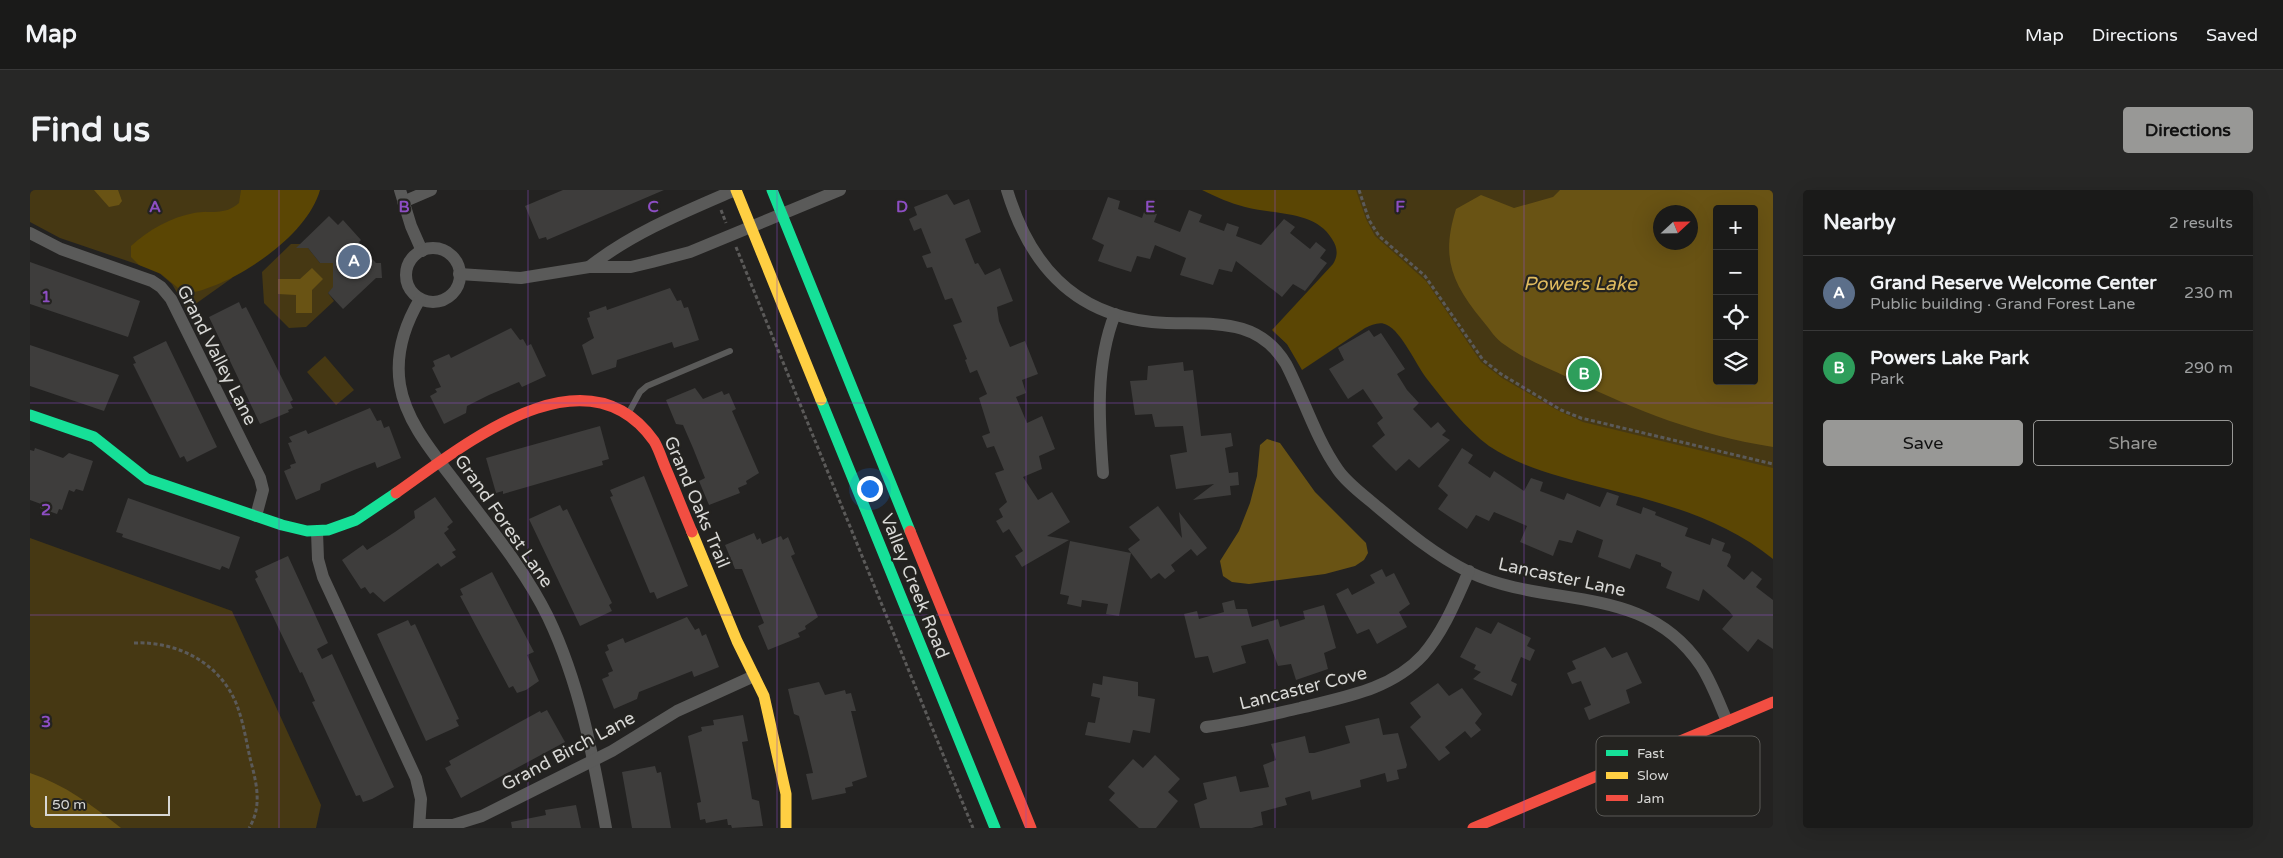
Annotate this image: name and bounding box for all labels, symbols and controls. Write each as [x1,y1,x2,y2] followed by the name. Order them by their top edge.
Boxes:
[25,20,77,49] text: Map
[2025,24,2064,46] text: Map
[2092,24,2178,46] text: Directions
[2206,24,2258,46] text: Saved
[2123,107,2253,153] button: Directions
[30,109,150,151] text: Find us
[149,197,161,217] text: A
[398,197,410,217] text: B
[647,197,659,217] text: C
[896,197,908,217] text: D
[1145,197,1155,217] text: E
[1395,197,1405,217] text: F
[1653,205,1698,250] north arrow
[1713,205,1758,385] map controls
[1713,205,1758,250] button: +
[1823,210,1896,235] text: Nearby
[2169,213,2233,233] text: 2 results
[338,242,370,280] pin: A
[1713,250,1758,295] button: −
[1870,272,2157,294] text: Grand Reserve Welcome Center
[1523,273,1638,295] water label: Powers Lake
[172,281,262,429] street label: Grand Valley Lane
[1833,283,1845,303] text: A
[2184,283,2233,303] text: 230 m
[41,287,51,307] text: 1
[1870,294,2135,314] text: Public building · Grand Forest Lane
[1713,295,1758,340] button: locate
[1713,340,1758,385] button: layers
[1870,347,2029,369] text: Powers Lake Park
[1568,355,1600,393] pin: B
[1833,358,1845,378] text: B
[2184,358,2233,378] text: 290 m
[1870,369,1904,389] text: Park
[1823,420,2023,466] button: Save
[2033,420,2233,466] button: Share
[659,433,735,571] street label: Grand Oaks Trail
[450,450,558,592] street label: Grand Forest Lane
[857,476,883,502] your location
[41,500,51,520] text: 2
[876,510,954,662] street label: Valley Creek Road
[1496,553,1628,601] street label: Lancaster Lane
[1237,661,1369,715] street label: Lancaster Cove
[498,707,638,795] street label: Grand Birch Lane
[41,712,51,732] text: 3
[1596,736,1760,816] legend
[1637,745,1665,762] text: Fast
[1637,767,1669,784] text: Slow
[1637,790,1664,807] text: Jam
[45,793,170,816] scale bar
[52,796,86,813] text: 50 m

